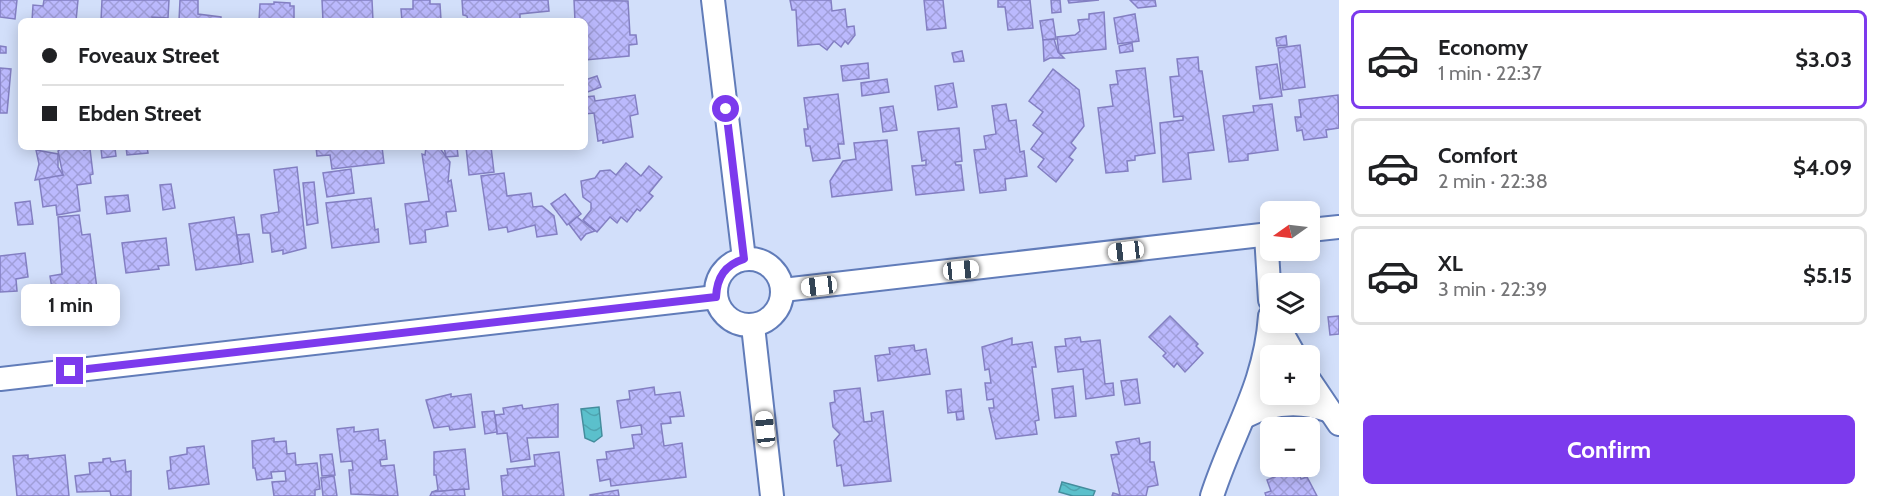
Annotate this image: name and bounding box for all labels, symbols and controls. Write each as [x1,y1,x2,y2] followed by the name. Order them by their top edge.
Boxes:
[1366,33,1420,87] icon: car
[1438,34,1528,61] text: Economy
[78,42,219,69] text: Foveaux Street
[1795,46,1852,73] text: $3.03
[1438,61,1542,85] text: 1 min · 22:37
[712,95,739,122] route start
[78,100,201,127] text: Ebden Street
[1366,141,1420,195] icon: car
[1438,142,1517,169] text: Comfort
[1793,154,1852,181] text: $4.09
[1438,169,1548,193] text: 2 min · 22:38
[1260,201,1320,261] north arrow
[1260,201,1320,477] map controls
[1107,240,1145,262] car
[1366,249,1420,303] icon: car
[1438,250,1463,277] text: XL
[942,259,980,281] car
[1803,262,1852,289] text: $5.15
[1260,273,1320,333] button: layers
[800,275,838,297] car
[1438,277,1547,301] text: 3 min · 22:39
[20,284,119,326] callout: 1 min
[48,293,93,317] text: 1 min
[1260,345,1320,405] button: +
[56,357,83,384] route end
[754,410,776,448] car
[1363,415,1855,484] button: Confirm
[1260,417,1320,477] button: −

